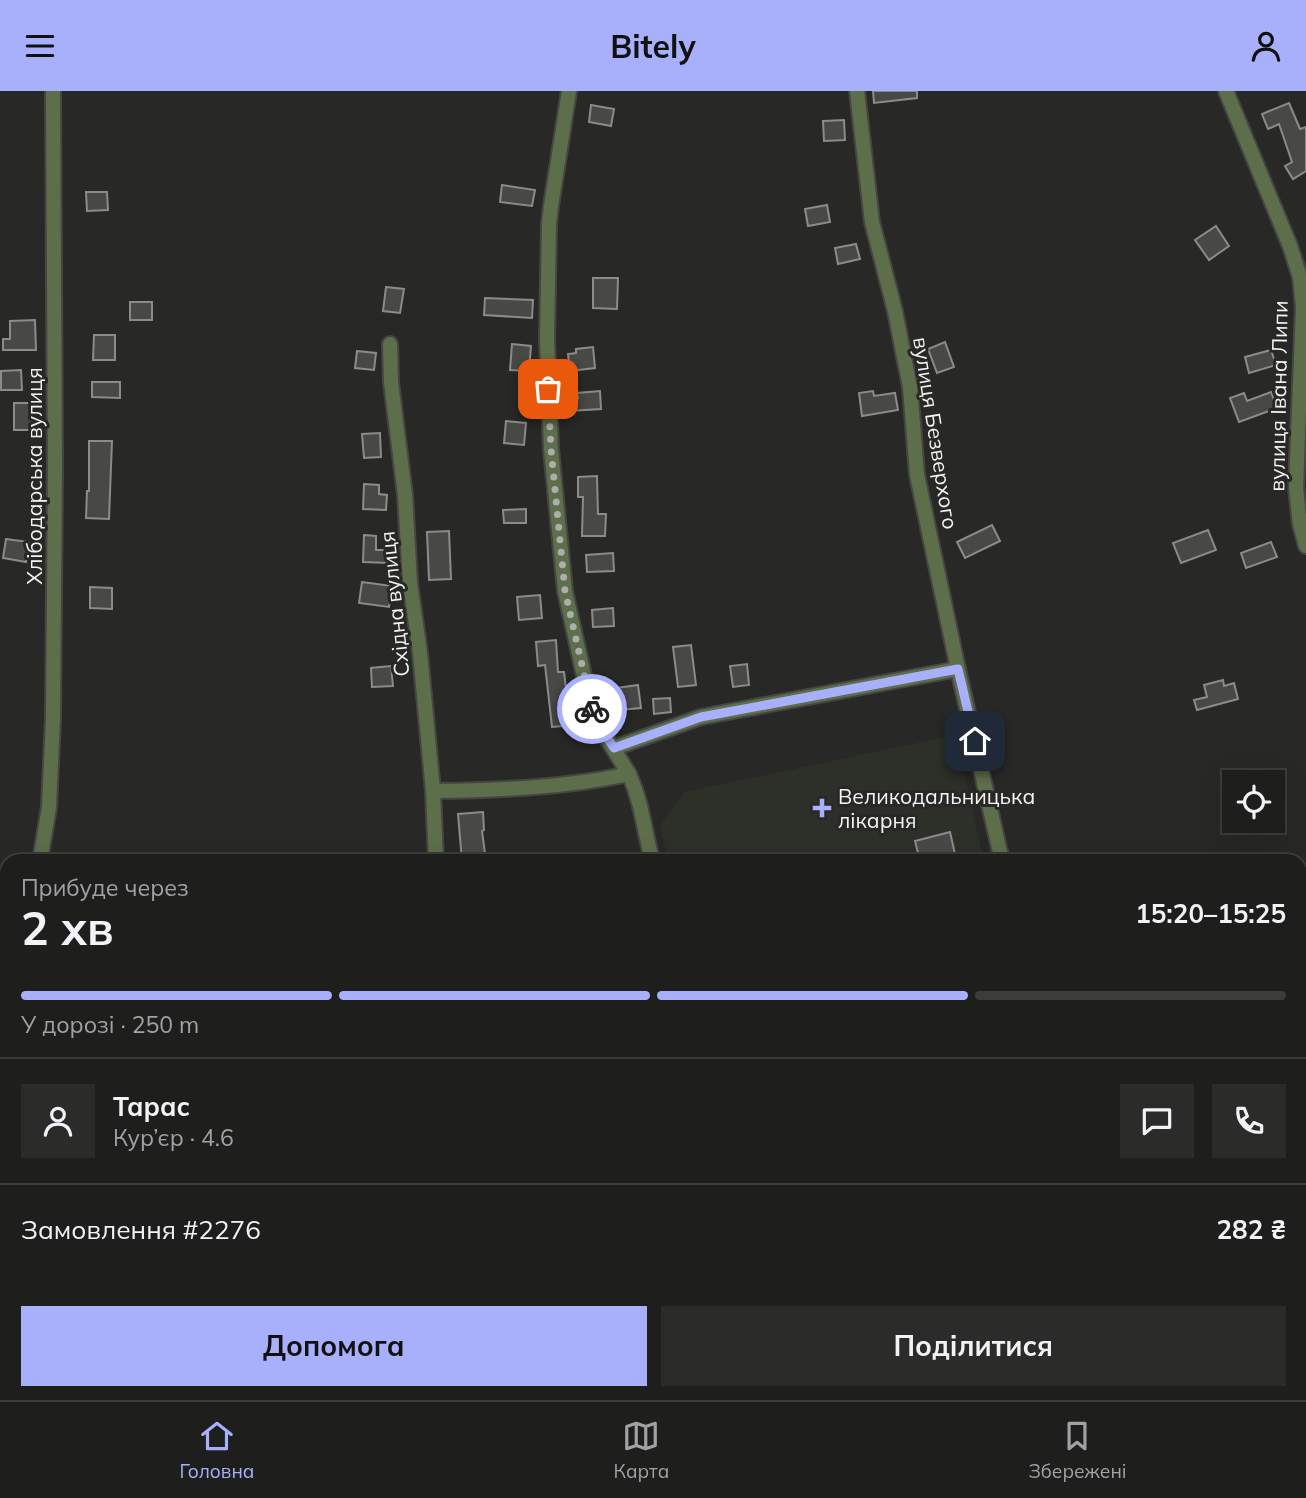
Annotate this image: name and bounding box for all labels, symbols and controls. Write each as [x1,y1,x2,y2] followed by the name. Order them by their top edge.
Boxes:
[610,26,696,66] text: Bitely
[21,27,59,65] icon: menu
[1247,27,1285,65] icon: person
[1263,300,1293,492] street label: вулиця Івана Липи
[908,335,964,531] street label: вулиця Безверхого
[518,359,578,419] pin
[21,367,47,585] street label: Хлібодарська вулиця
[529,370,567,408] icon: bag
[373,530,415,678] street label: Східна вулиця
[557,674,627,744] courier
[573,690,611,728] icon: bike
[945,711,1005,771] pin
[956,722,994,760] icon: home
[1222,770,1285,833] map controls
[1222,770,1285,833] button: locate
[838,783,1035,833] place label: Великодальницька лікарня
[812,798,832,818] marker: Великодальницька лікарня
[21,873,189,902] text: Прибуде через
[1135,897,1286,930] text: 15:20–15:25
[21,899,114,957] text: 2 хв
[21,1010,199,1039] text: У дорозі · 250 m
[21,1084,95,1158] button: person
[1120,1084,1194,1158] button: chat
[1212,1084,1286,1158] button: phone
[113,1090,190,1123] text: Тарас
[113,1123,234,1152] text: Кур’єр · 4.6
[21,1213,261,1246] text: Замовлення #2276
[1216,1213,1286,1246] text: 282 ₴
[21,1306,647,1386] button: Допомога
[661,1306,1286,1386] button: Поділитися
[180,1417,254,1483] tab: Головна
[613,1417,669,1483] tab: Карта
[1028,1417,1126,1483] tab: Збережені

